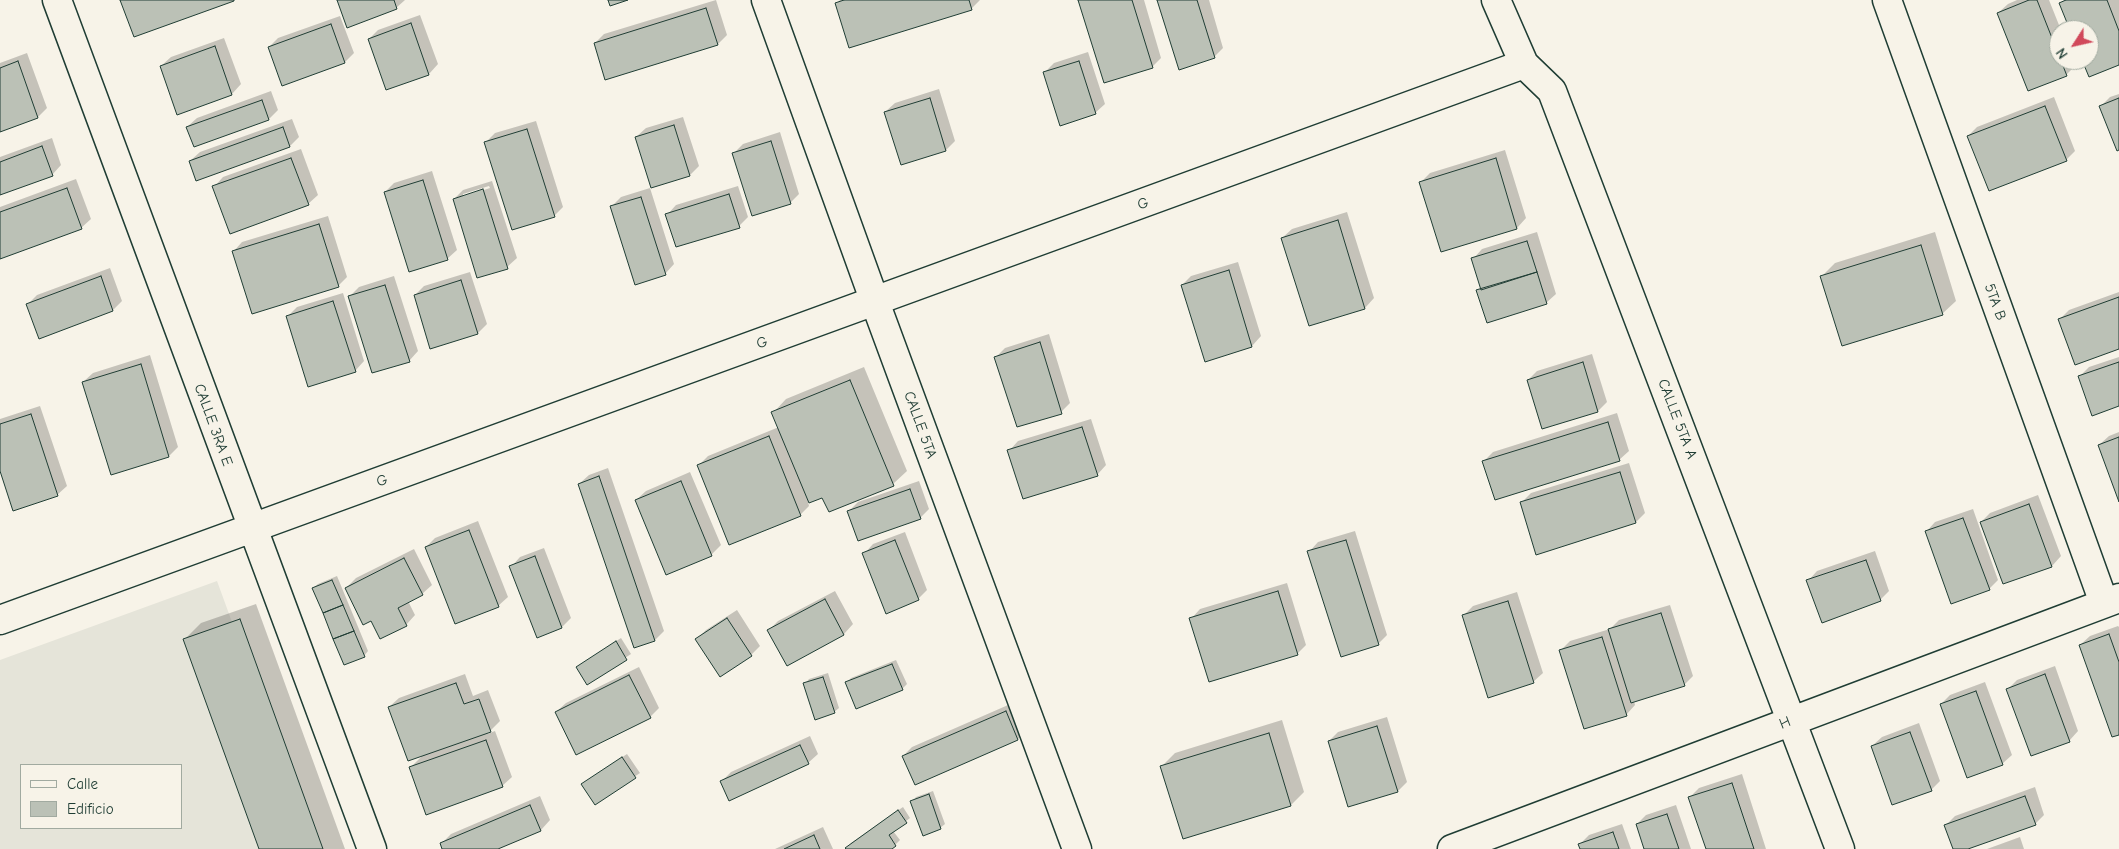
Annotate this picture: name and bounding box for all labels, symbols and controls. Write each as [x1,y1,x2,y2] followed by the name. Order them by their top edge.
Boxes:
[2049,20,2099,70] north arrow
[2053,45,2072,62] text: N
[1135,194,1151,214] street label: G
[1980,281,2010,323] street label: 5TA B
[754,333,770,353] street label: G
[1654,377,1700,461] street label: CALLE 5TA A
[190,381,236,469] street label: CALLE 3RA E
[900,389,940,461] street label: CALLE 5TA
[374,471,390,491] street label: G
[1777,713,1793,733] street label: H
[20,764,182,829] legend
[67,775,98,793] text: Calle
[67,800,114,818] text: Edificio

